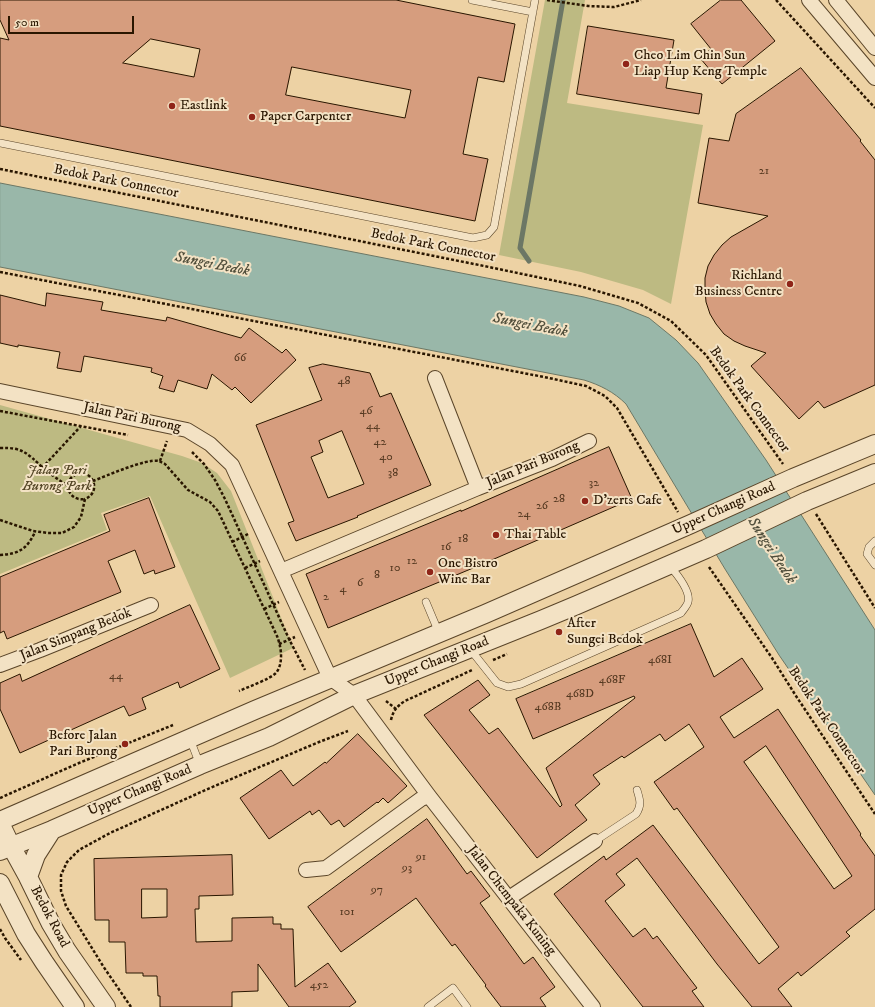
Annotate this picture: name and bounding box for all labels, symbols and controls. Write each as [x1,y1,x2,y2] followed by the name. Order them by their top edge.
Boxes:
[10,8,136,34] scale bar
[15,15,39,30] text: 50 m
[634,48,767,80] place label: Cheo Lim Chin Sun Liap Hup Keng Temple
[621,59,631,69] marker: Cheo Lim Chin Sun Liap Hup Keng Temple
[180,98,227,114] place label: Eastlink
[167,101,177,111] marker: Eastlink
[260,109,351,125] place label: Paper Carpenter
[247,112,257,122] marker: Paper Carpenter
[52,162,180,202] street label: Bedok Park Connector
[759,165,769,179] house number: 21
[369,226,497,266] street label: Bedok Park Connector
[173,249,251,281] water label: Sungei Bedok
[695,268,782,300] place label: Richland Business Centre
[785,279,795,289] marker: Richland Business Centre
[491,310,569,342] water label: Sungei Bedok
[705,344,793,456] street label: Bedok Park Connector
[234,352,246,366] house number: 66
[338,375,350,389] house number: 48
[82,399,182,437] street label: Jalan Pari Burong
[359,405,373,419] house number: 46
[366,420,380,434] house number: 44
[374,436,386,450] house number: 42
[484,438,582,492] street label: Jalan Pari Burong
[379,451,393,465] house number: 40
[22,463,92,496] park label: Jalan Pari Burong Park
[388,467,398,481] house number: 38
[589,477,599,491] house number: 32
[670,479,778,539] street label: Upper Changi Road
[553,493,565,507] house number: 28
[593,493,662,509] place label: D'zerts Cafe
[580,496,590,506] marker: D'zerts Cafe
[536,500,548,514] house number: 26
[518,508,530,522] house number: 24
[743,514,799,588] water label: Sungei Bedok
[504,527,566,543] place label: Thai Table
[491,530,501,540] marker: Thai Table
[458,533,468,547] house number: 18
[441,541,451,555] house number: 16
[407,555,417,569] house number: 12
[438,556,498,588] place label: One Bistro Wine Bar
[390,562,400,576] house number: 10
[425,567,435,577] marker: One Bistro Wine Bar
[374,569,380,583] house number: 8
[357,577,363,591] house number: 6
[340,583,346,597] house number: 4
[323,591,329,605] house number: 2
[18,605,134,665] street label: Jalan Simpang Bedok
[567,616,643,648] place label: After Sungei Bedok
[554,627,564,637] marker: After Sungei Bedok
[382,633,492,691] street label: Upper Changi Road
[648,654,672,668] house number: 468I
[784,664,868,778] street label: Bedok Park Connector
[109,670,123,684] house number: 44
[599,674,625,688] house number: 468F
[566,688,594,702] house number: 468D
[535,701,561,715] house number: 468B
[48,728,117,760] place label: Before Jalan Pari Burong
[120,739,130,749] marker: Before Jalan Pari Burong
[86,762,194,820] street label: Upper Changi Road
[463,843,559,959] street label: Jalan Chempaka Kuning
[416,851,426,865] house number: 91
[402,862,412,876] house number: 93
[26,883,72,951] street label: Bedok Road
[371,884,383,898] house number: 97
[339,906,355,920] house number: 101
[310,979,328,993] house number: 452

